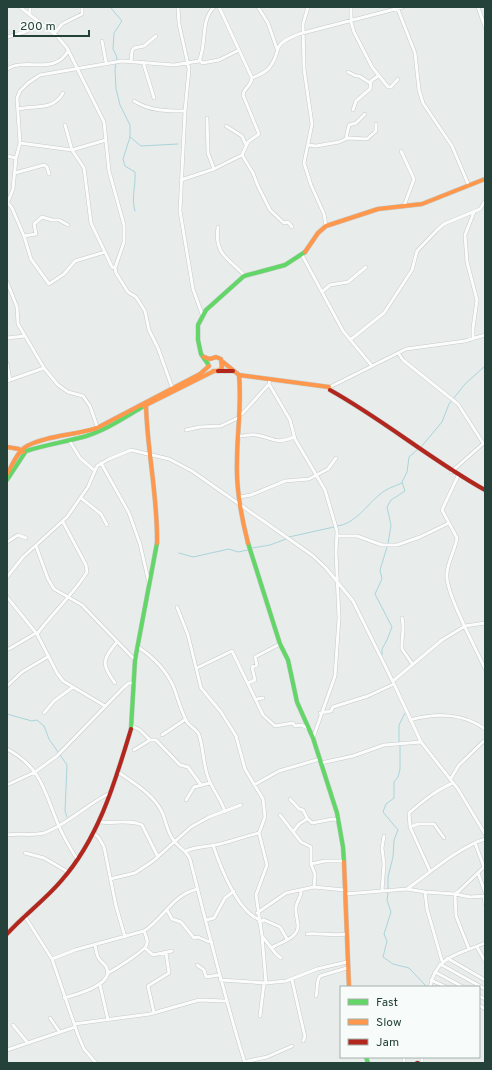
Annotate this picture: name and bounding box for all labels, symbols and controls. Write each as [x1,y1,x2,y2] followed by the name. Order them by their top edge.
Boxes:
[14,12,89,38] scale bar
[20,19,56,35] text: 200 m
[340,986,480,1058] legend
[376,995,398,1011] text: Fast
[376,1015,402,1031] text: Slow
[376,1035,399,1051] text: Jam

